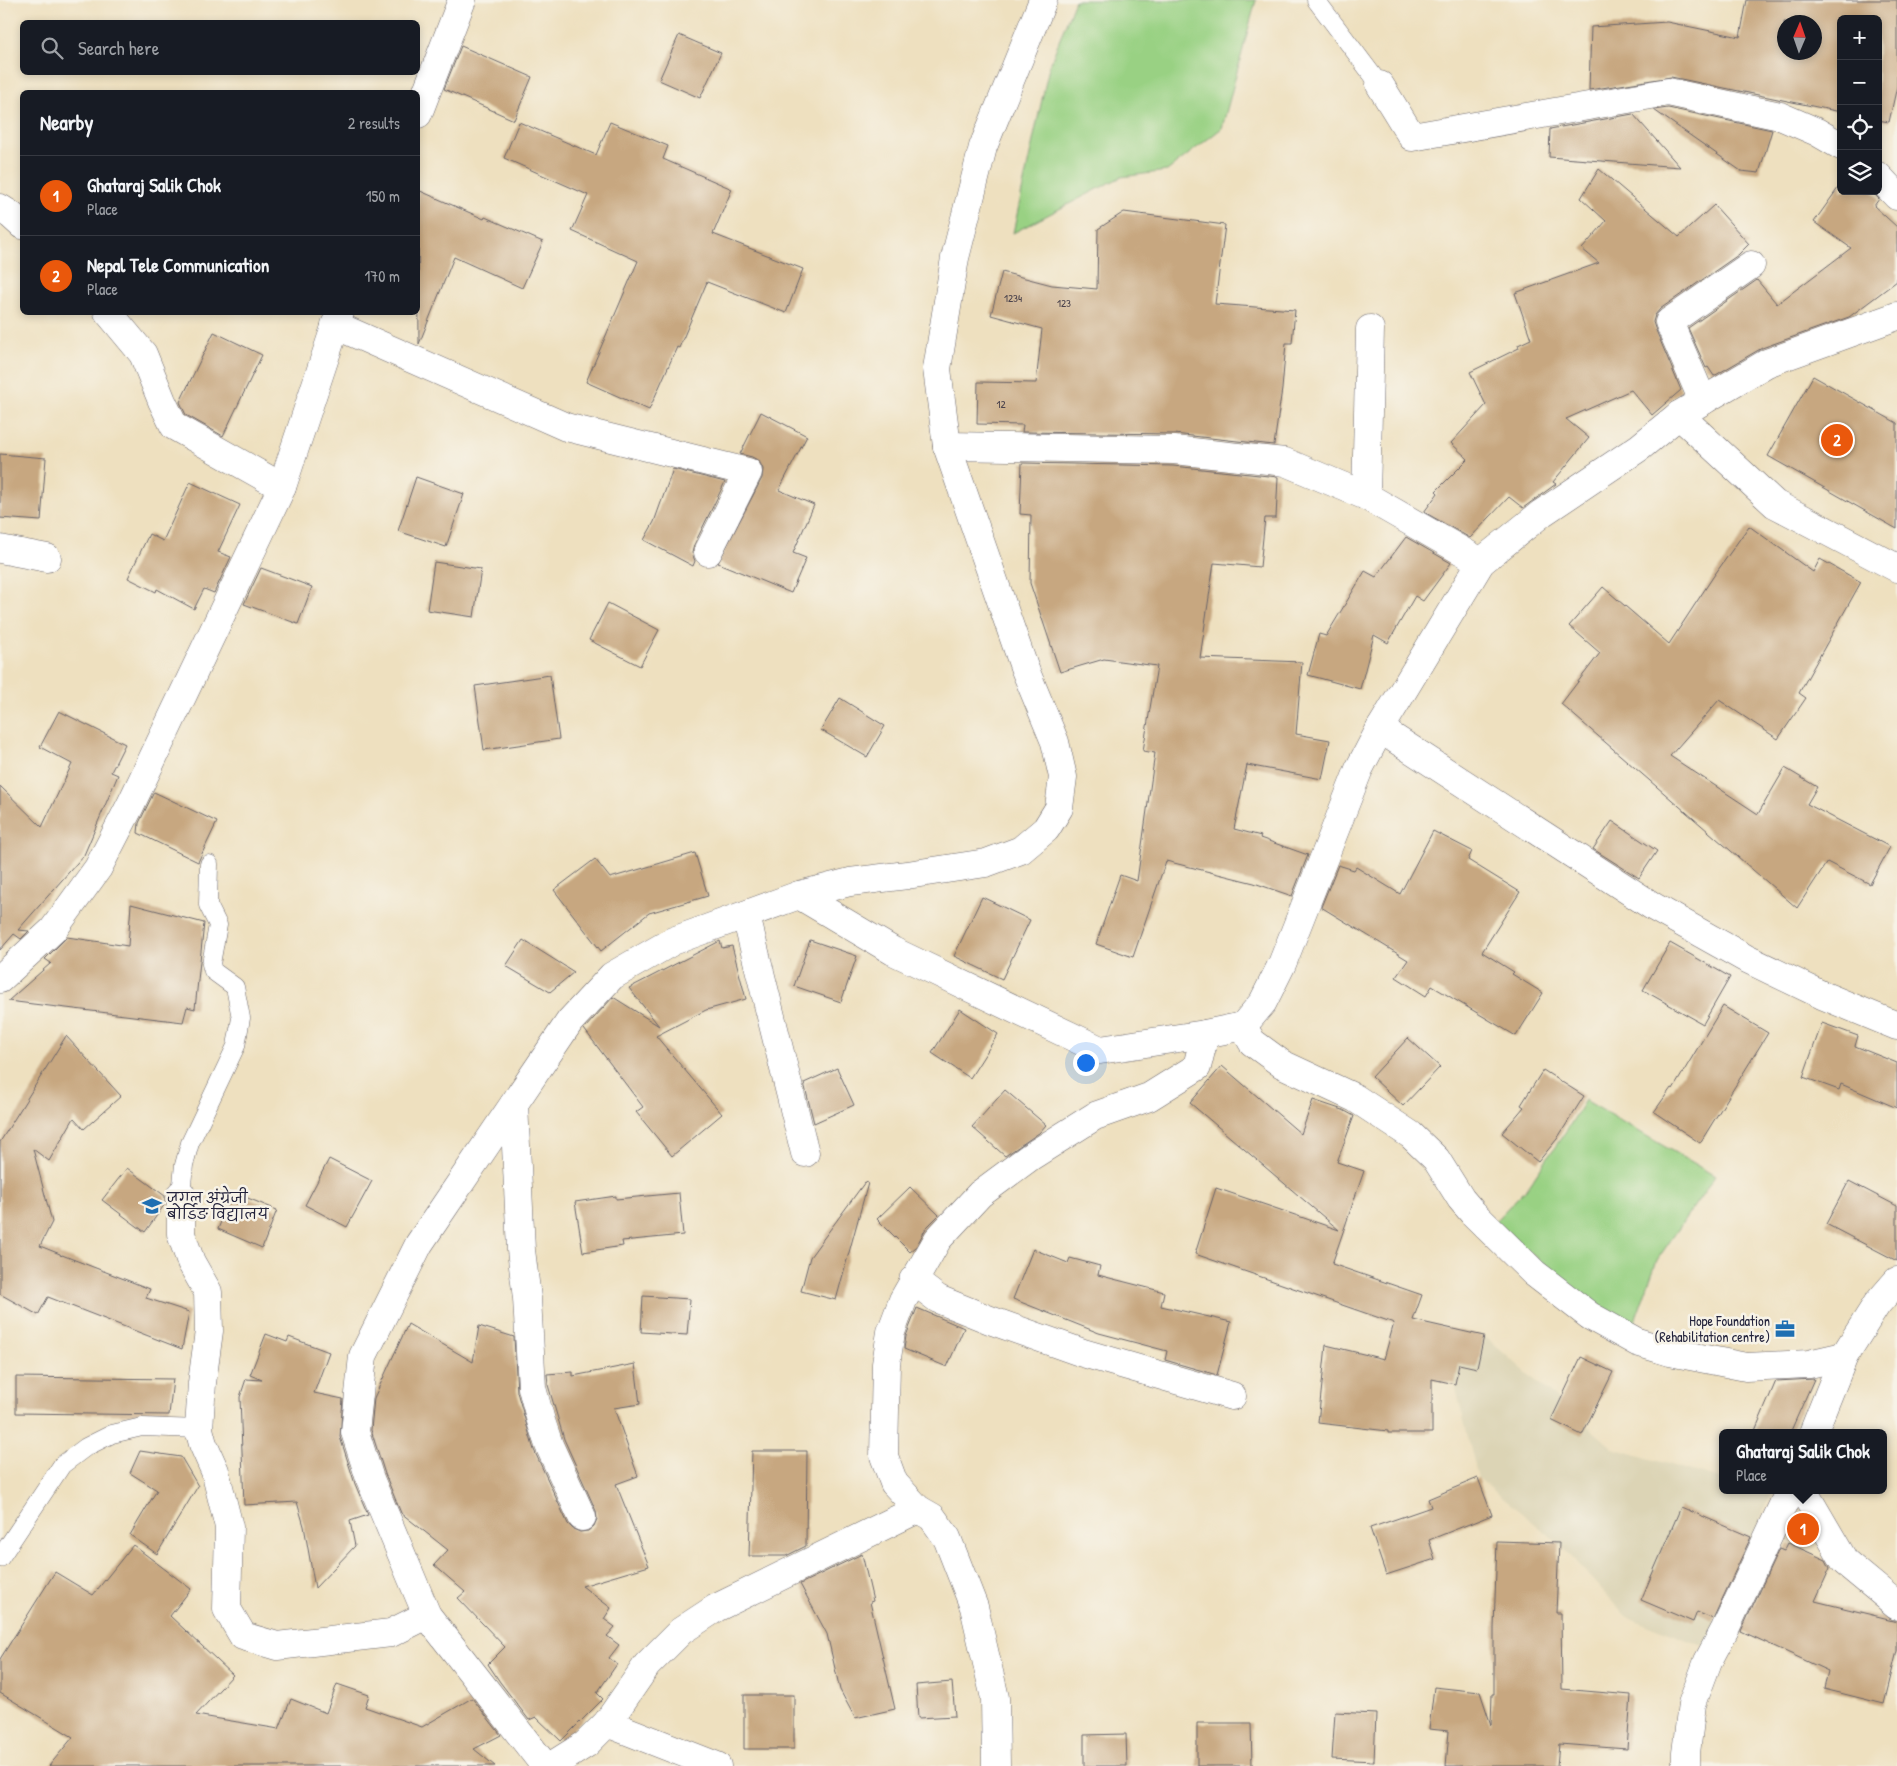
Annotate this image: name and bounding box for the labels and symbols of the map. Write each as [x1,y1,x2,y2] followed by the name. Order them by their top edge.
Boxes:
[1777,15,1822,60] north arrow
[1004,291,1022,305] house number: 1234
[1057,296,1071,310] house number: 123
[996,397,1006,411] house number: 12
[1821,421,1853,459] pin: 2
[1073,1050,1099,1076] your location
[166,1185,269,1223] place label: जुगल अंग्रेजी बोर्डिङ विद्यालय
[141,1195,163,1217] school or university icon: जुगल अंग्रेजी बोर्डिङ विद्यालय
[1655,1311,1770,1346] place label: Hope Foundation (Rehabilitation centre)
[1774,1318,1796,1340] office icon: Hope Foundation (Rehabilitation centre)
[1787,1510,1819,1548] pin: 1

